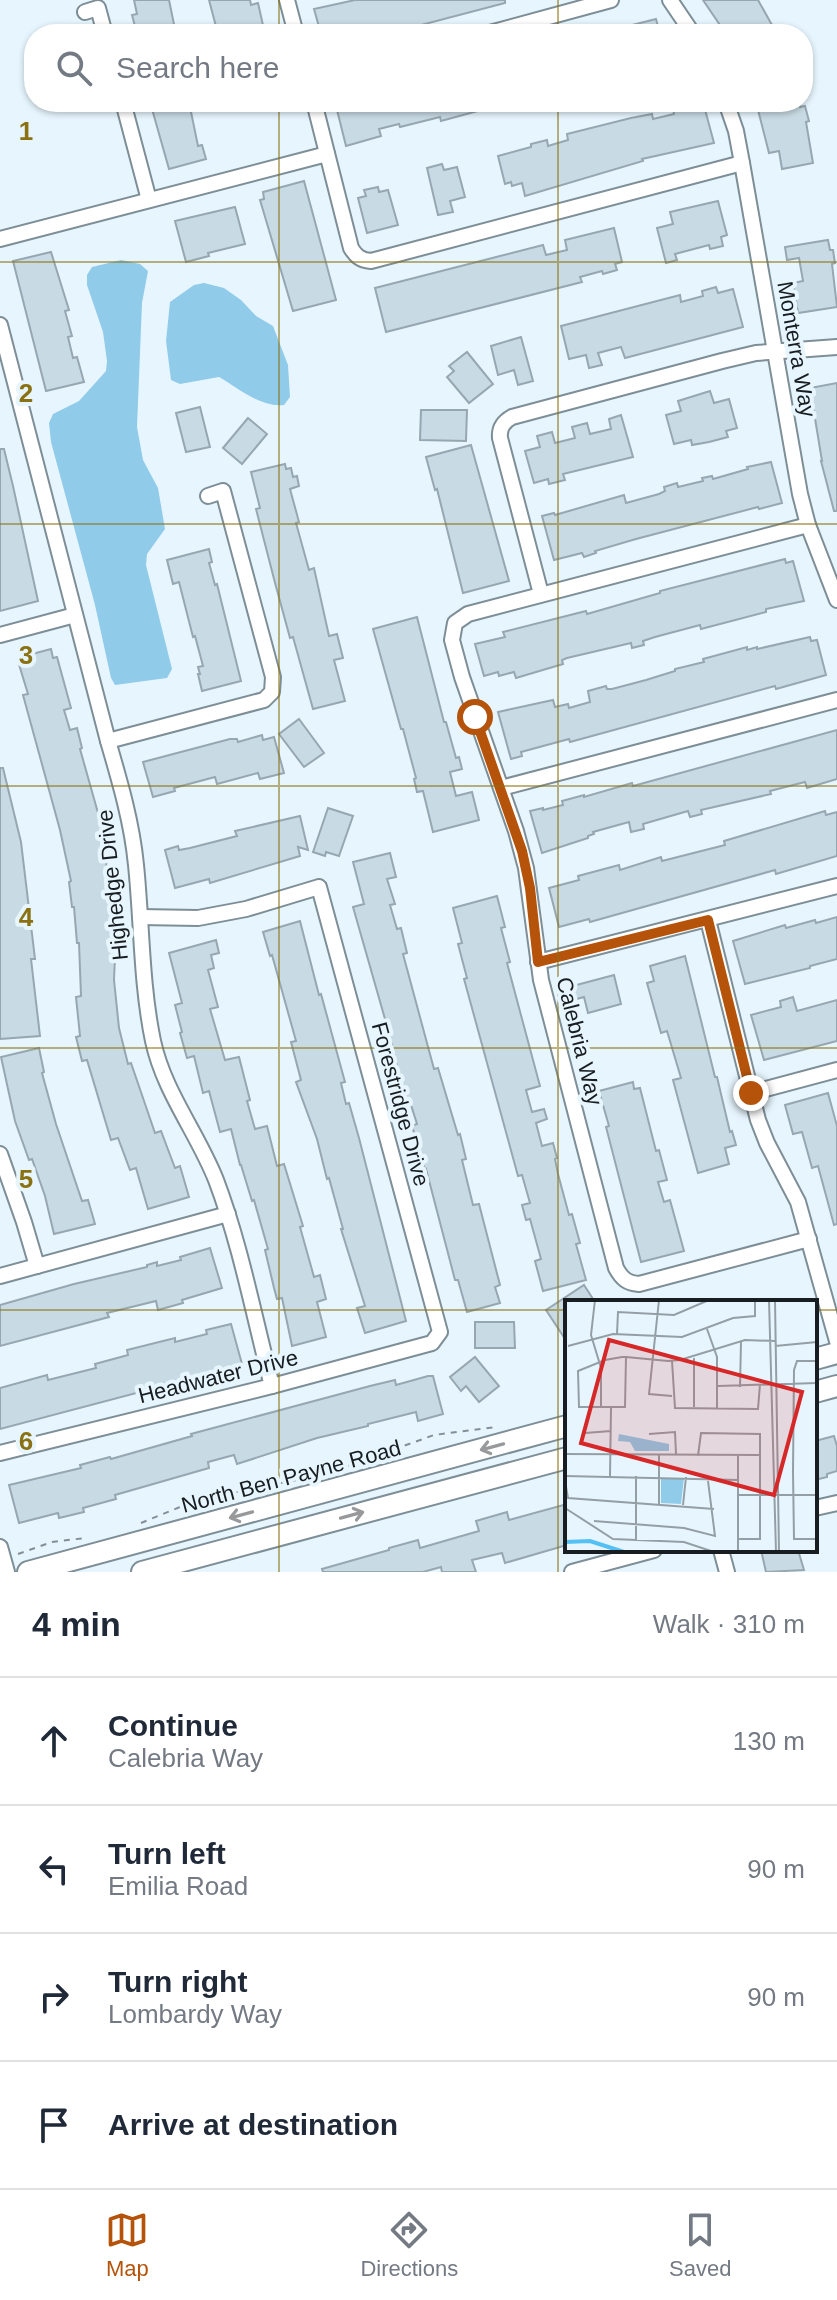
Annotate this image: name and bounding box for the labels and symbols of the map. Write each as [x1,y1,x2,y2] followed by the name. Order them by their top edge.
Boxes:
[19,116,33,146] text: 1
[772,279,821,419] street label: Monterra Way
[19,378,33,408] text: 2
[19,640,33,670] text: 3
[457,699,493,735] route start
[92,808,133,962] street label: Highedge Drive
[19,902,34,932] text: 4
[552,974,608,1108] street label: Calebria Way
[367,1019,434,1189] street label: Forestridge Drive
[733,1075,769,1111] route end
[19,1164,33,1194] text: 5
[565,1300,817,1552] inset map
[136,1345,301,1408] street label: Headwater Drive
[19,1426,33,1456] text: 6
[179,1435,404,1518] street label: North Ben Payne Road
[479,1440,505,1455] one-way arrow
[339,1507,365,1522] one-way arrow
[228,1508,254,1523] one-way arrow

